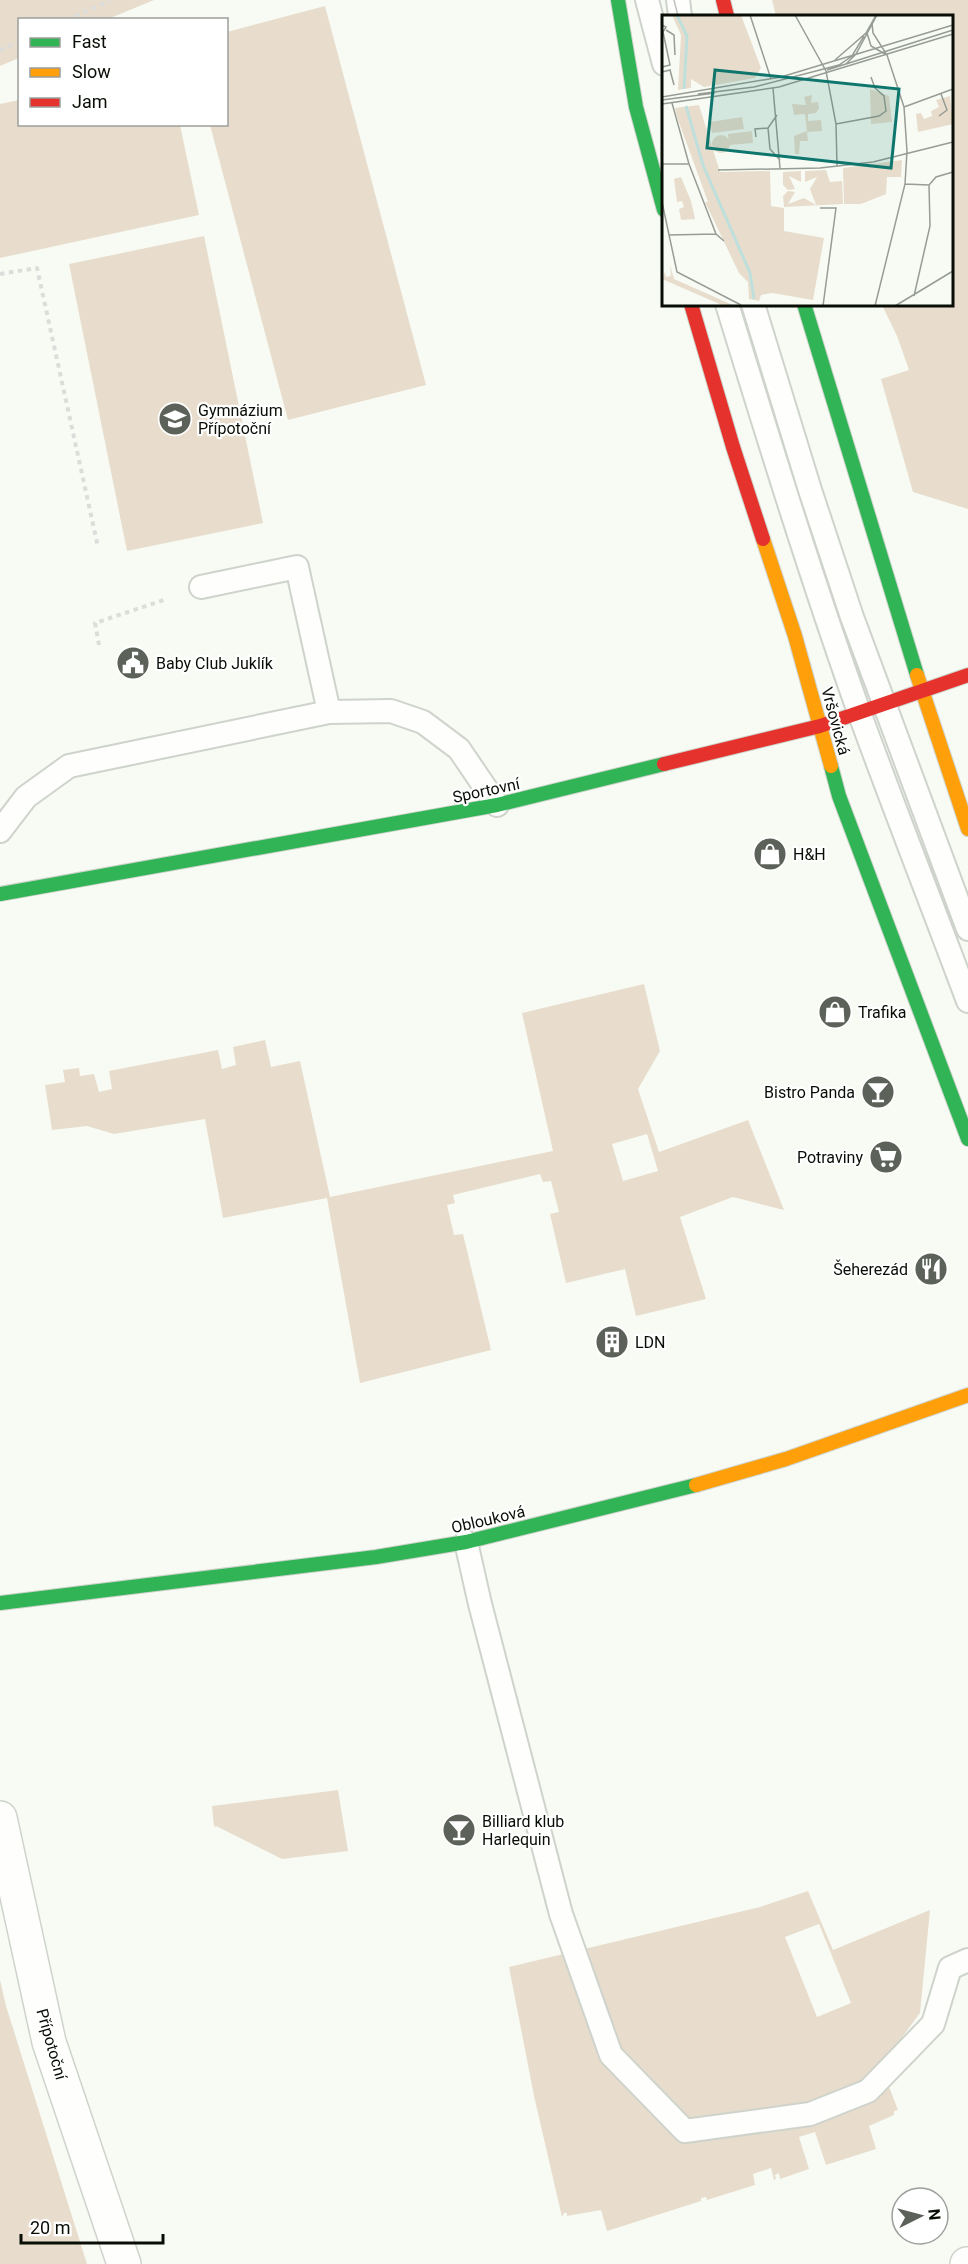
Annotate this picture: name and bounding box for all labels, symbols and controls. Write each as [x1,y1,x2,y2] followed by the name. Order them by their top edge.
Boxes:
[662,15,953,306] inset map
[18,18,228,126] legend
[72,31,107,52] text: Fast
[72,61,111,82] text: Slow
[72,91,108,112] text: Jam
[157,401,193,437] school or university icon: Gymnázium Přípotoční
[198,401,283,438] place label: Gymnázium Přípotoční
[115,645,151,681] public building icon: Baby Club Juklík
[156,654,274,673] place label: Baby Club Juklík
[817,685,854,757] street label: Vršovická
[451,774,522,807] street label: Sportovní
[752,836,788,872] shop icon: H&H
[793,845,826,864] place label: H&H
[817,994,853,1030] shop icon: Trafika
[858,1003,906,1022] place label: Trafika
[860,1074,896,1110] bar icon: Bistro Panda
[764,1083,855,1102] place label: Bistro Panda
[868,1139,904,1175] supermarket icon: Potraviny
[797,1148,863,1167] place label: Potraviny
[913,1251,949,1287] restaurant icon: Šeherezád
[833,1259,908,1279] place label: Šeherezád
[594,1324,630,1360] building icon: LDN
[635,1333,666,1352] place label: LDN
[449,1502,527,1537] street label: Oblouková
[441,1812,477,1848] bar icon: Billiard klub Harlequin
[482,1812,564,1849] place label: Billiard klub Harlequin
[32,2006,71,2083] street label: Přípotoční
[890,2186,950,2246] north arrow
[21,2207,164,2245] scale bar
[924,2208,944,2221] text: N
[30,2217,70,2238] text: 20 m

